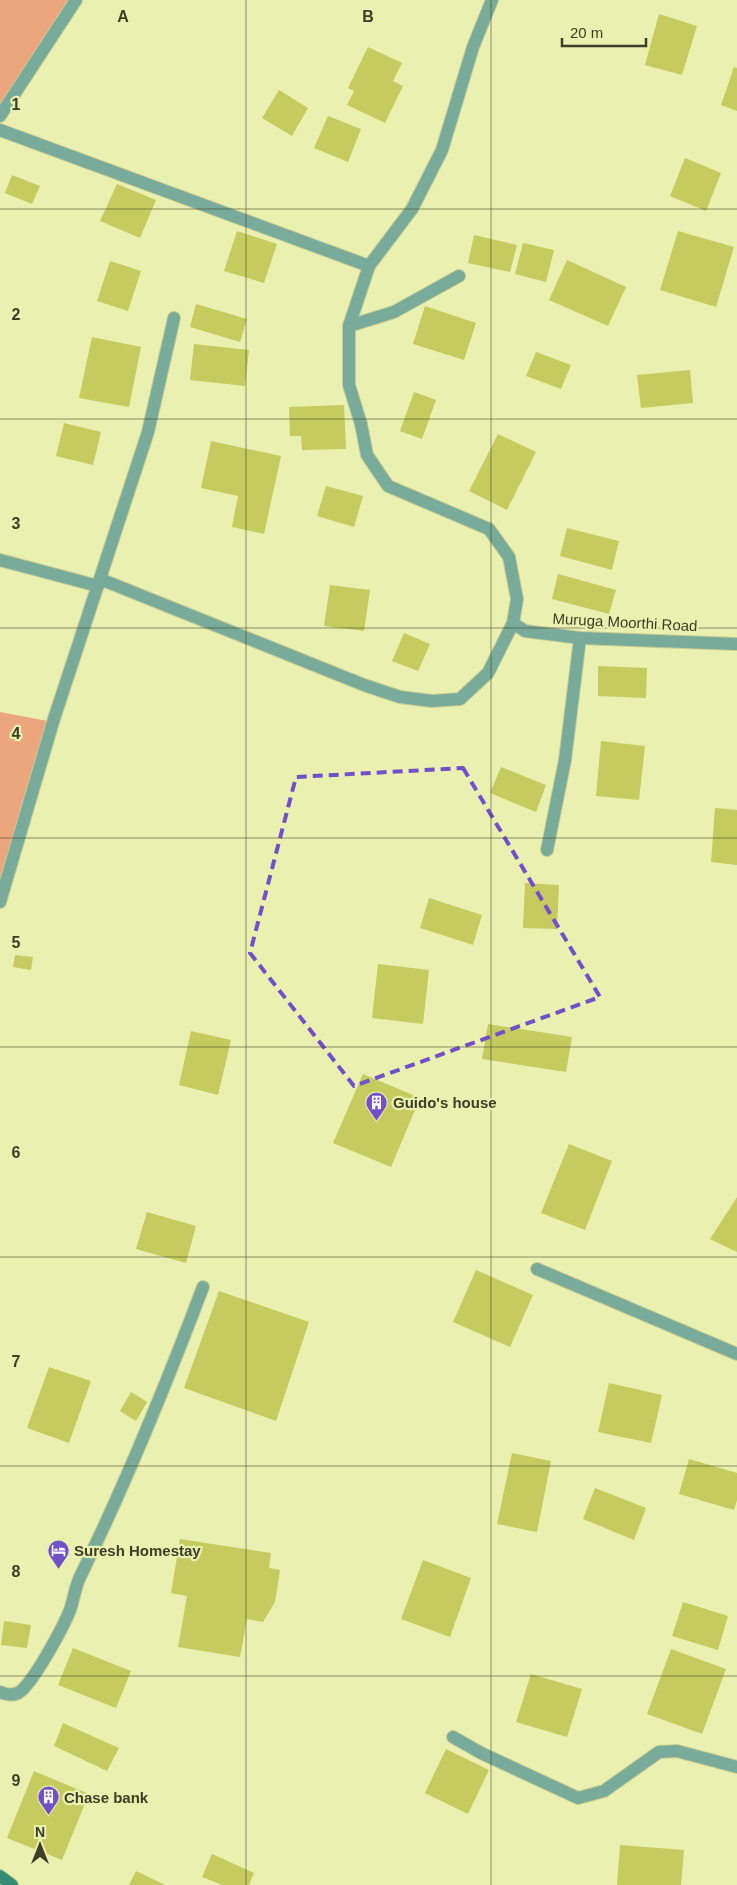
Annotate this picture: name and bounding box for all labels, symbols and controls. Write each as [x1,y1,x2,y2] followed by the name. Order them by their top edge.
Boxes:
[117,8,129,25] text: A
[362,8,374,25] text: B
[562,15,646,47] scale bar
[570,24,603,41] text: 20 m
[12,96,21,113] text: 1
[12,306,21,323] text: 2
[12,515,21,532] text: 3
[552,610,698,634] street label: Muruga Moorthi Road
[12,725,21,742] text: 4
[12,934,21,951] text: 5
[365,1090,389,1121] building icon: Guido's house
[393,1094,497,1111] place label: Guido's house
[12,1144,21,1161] text: 6
[12,1353,21,1370] text: 7
[46,1538,70,1569] hotel icon: Suresh Homestay
[74,1542,201,1559] place label: Suresh Homestay
[12,1563,21,1580] text: 8
[12,1772,21,1789] text: 9
[36,1785,60,1816] building icon: Chase bank
[64,1789,149,1806] place label: Chase bank
[15,1820,65,1870] north arrow
[35,1824,45,1840] text: N

